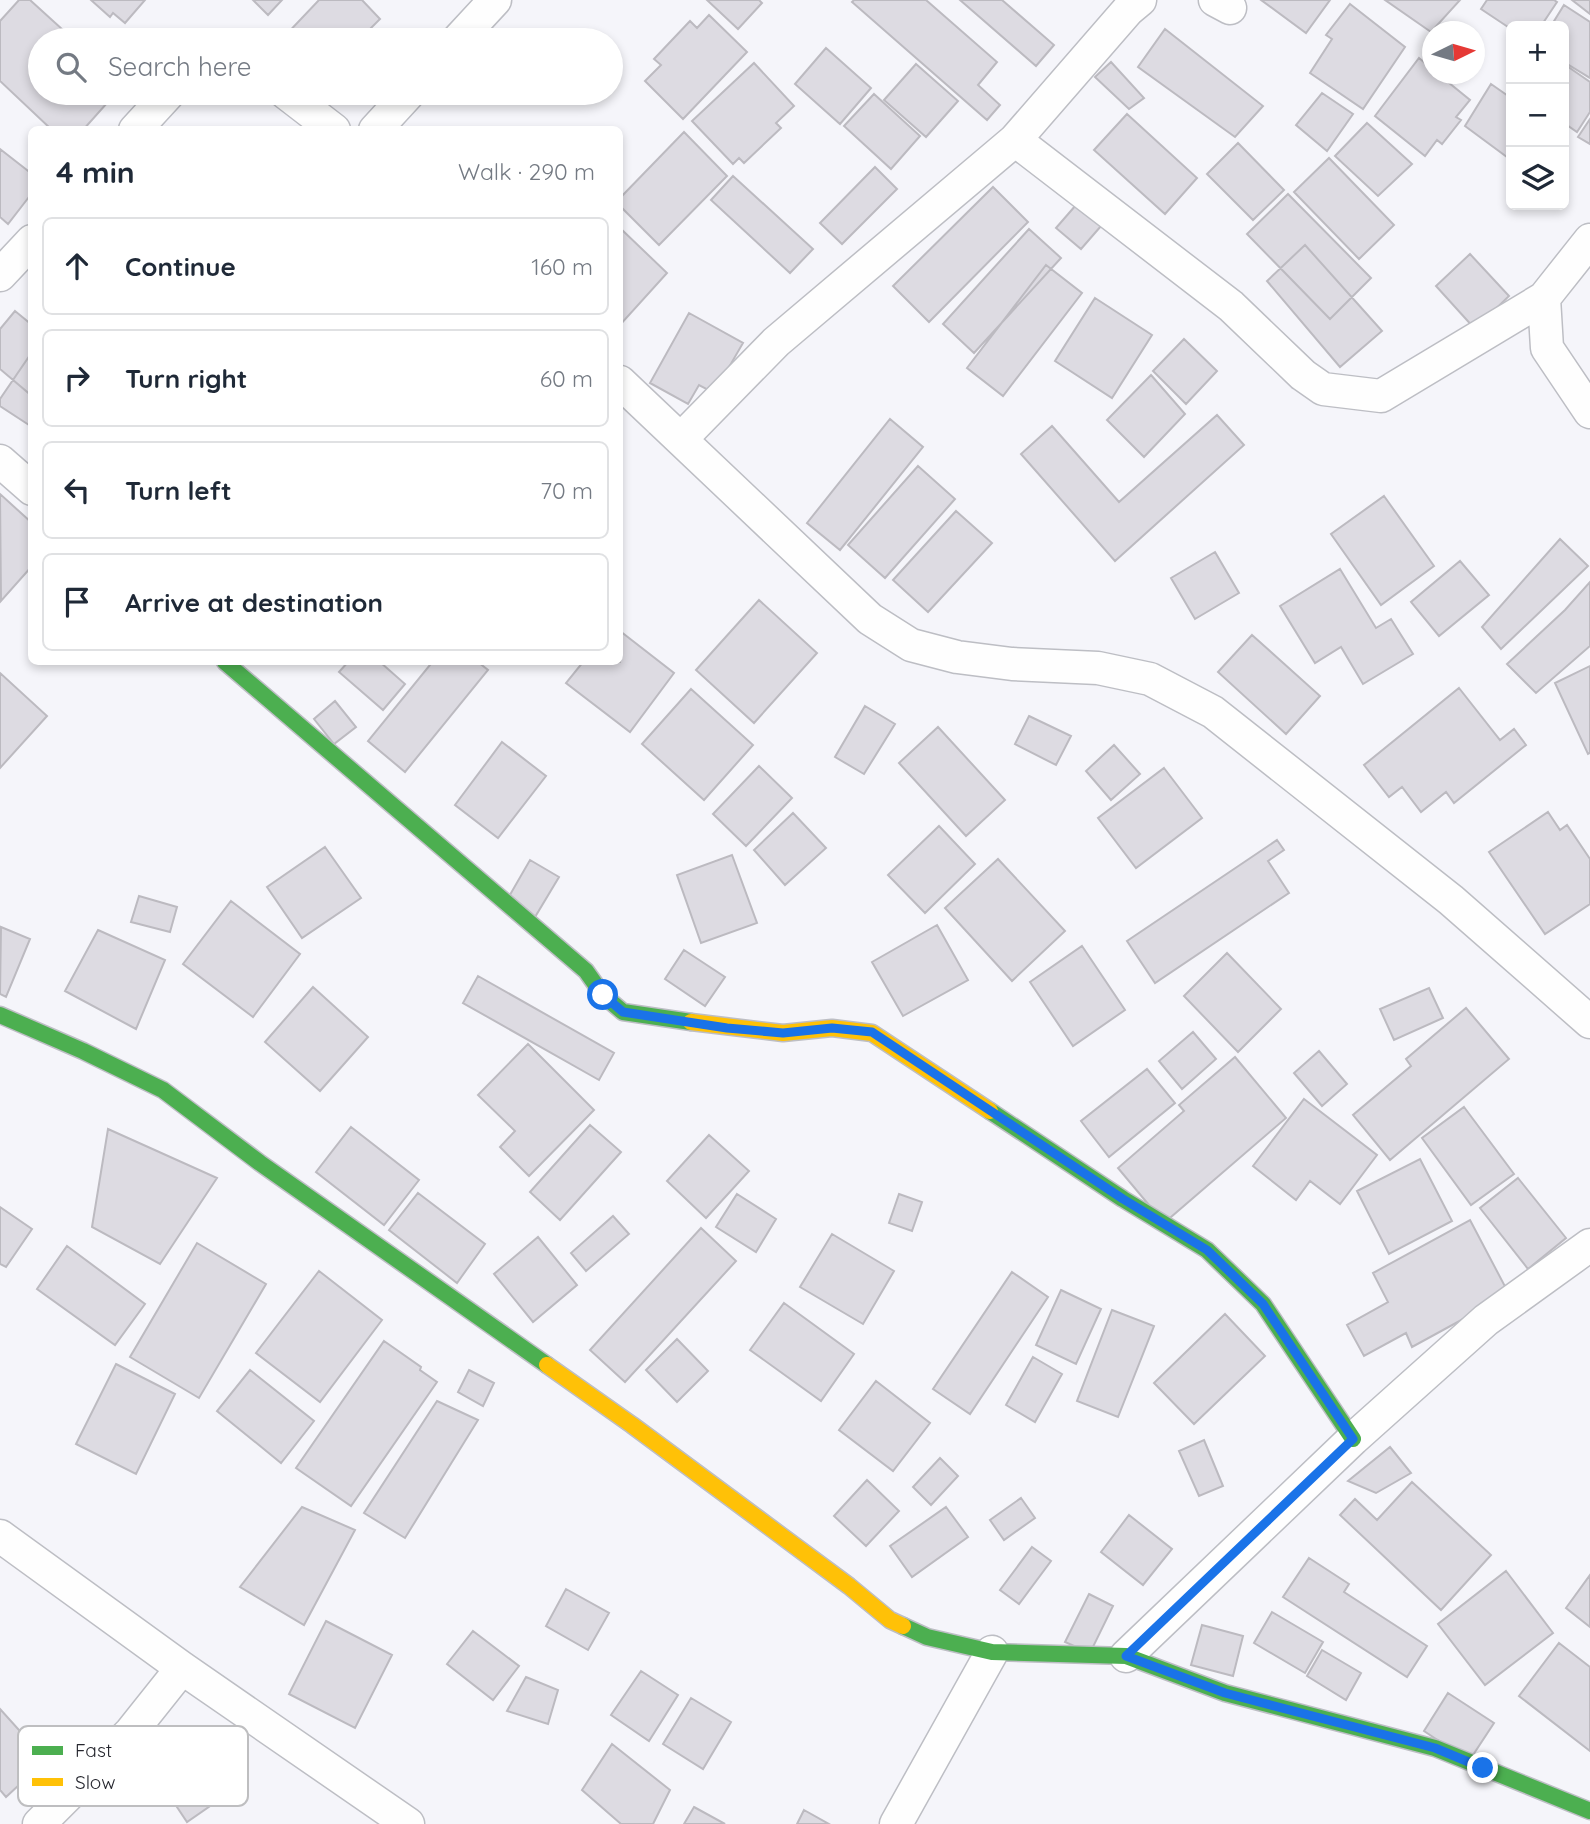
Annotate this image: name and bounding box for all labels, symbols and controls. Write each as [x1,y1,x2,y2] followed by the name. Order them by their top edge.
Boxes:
[1422,21,1485,84] north arrow
[1506,21,1569,210] map controls
[1506,21,1569,84] button: +
[28,28,623,105] search box
[52,48,90,86] icon: search
[108,50,252,83] text: Search here
[1506,84,1569,147] button: −
[1506,147,1569,210] button: layers
[56,153,135,191] text: 4 min
[458,157,595,186] text: Walk · 290 m
[58,247,96,285] icon: ahead
[125,250,236,283] text: Continue
[531,252,593,281] text: 160 m
[58,359,96,397] icon: right
[125,362,247,395] text: Turn right
[540,364,593,393] text: 60 m
[58,471,96,509] icon: left
[125,474,232,507] text: Turn left
[540,476,593,505] text: 70 m
[58,583,96,621] icon: arrive
[125,586,383,619] text: Arrive at destination
[587,979,618,1010] route start
[18,1726,248,1806] legend
[75,1738,112,1762] text: Fast
[1467,1752,1498,1783] route end
[75,1770,116,1794] text: Slow

